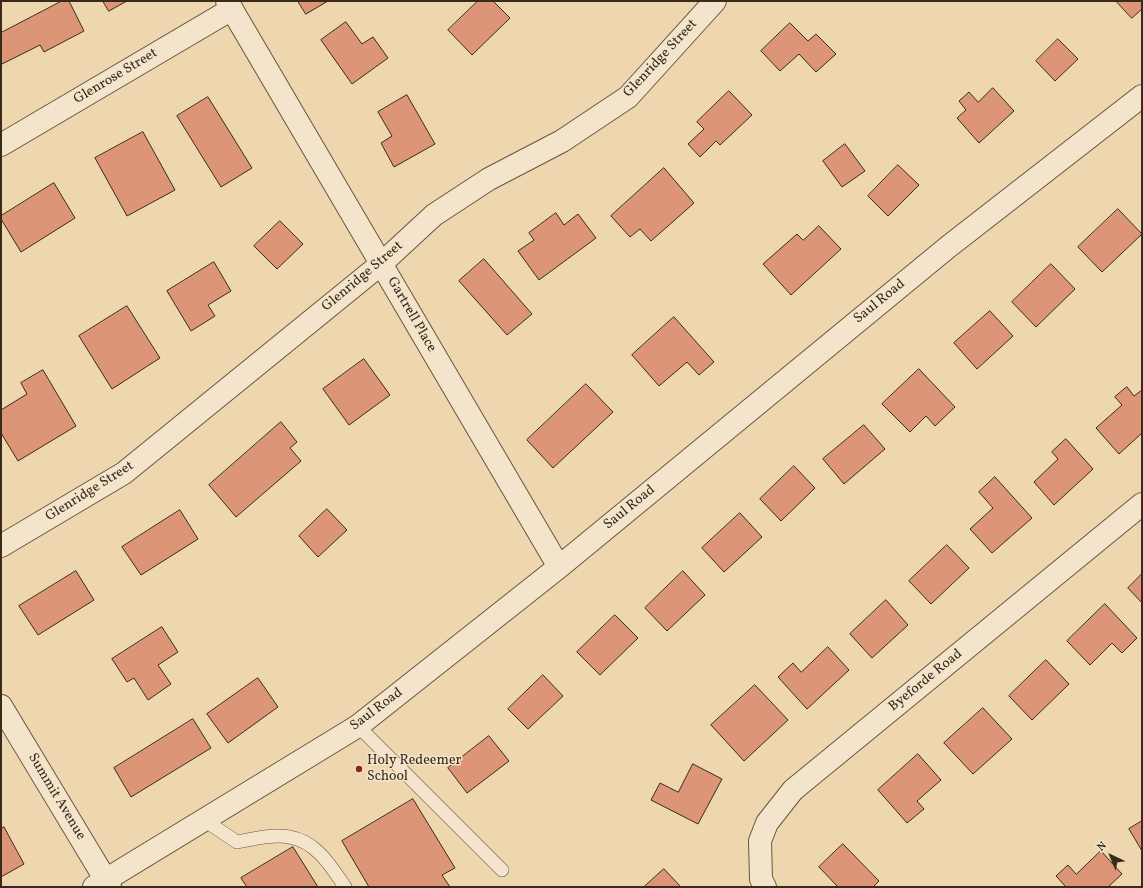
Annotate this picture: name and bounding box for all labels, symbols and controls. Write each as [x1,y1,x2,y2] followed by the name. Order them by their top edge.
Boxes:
[621,16,701,102] street label: Glenridge Street
[71,45,161,109] street label: Glenrose Street
[319,238,407,316] street label: Glenridge Street
[383,274,439,356] street label: Gartrell Place
[851,276,909,328] street label: Saul Road
[43,458,137,526] street label: Glenridge Street
[601,482,659,534] street label: Saul Road
[886,646,966,716] street label: Byeforde Road
[348,685,406,735] street label: Saul Road
[24,751,88,843] street label: Summit Avenue
[367,753,461,786] place label: Holy Redeemer School
[354,764,364,774] marker: Holy Redeemer School
[1091,836,1131,876] north arrow
[1094,839,1110,855] text: N

